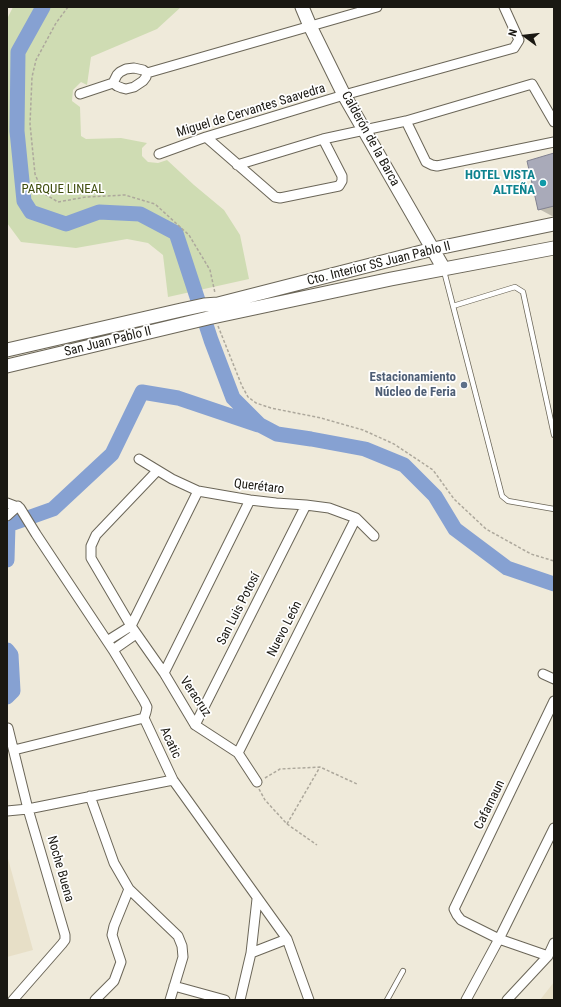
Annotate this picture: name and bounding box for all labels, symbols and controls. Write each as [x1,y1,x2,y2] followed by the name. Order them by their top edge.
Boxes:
[505,16,545,56] north arrow
[506,28,520,38] text: N
[175,81,327,141] street label: Miguel de Cervantes Saavedra
[338,89,402,189] street label: Calderón de la Barca
[465,168,535,199] place label: HOTEL VISTA ALTEÑA
[538,178,548,188] marker: HOTEL VISTA ALTEÑA
[22,182,104,198] park label: PARQUE LINEAL
[306,239,452,289] street label: Cto. Interior SS Juan Pablo II
[63,324,153,360] street label: San Juan Pablo II
[370,370,456,401] place label: Estacionamiento Núcleo de Feria
[459,380,469,390] marker: Estacionamiento Núcleo de Feria
[233,476,285,498] street label: Querétaro
[214,570,264,648] street label: San Luis Potosí
[264,599,306,659] street label: Nuevo León
[176,674,214,720] street label: Veracruz
[156,725,184,761] street label: Acatic
[471,778,509,832] street label: Cafarnaun
[43,834,77,904] street label: Noche Buena

